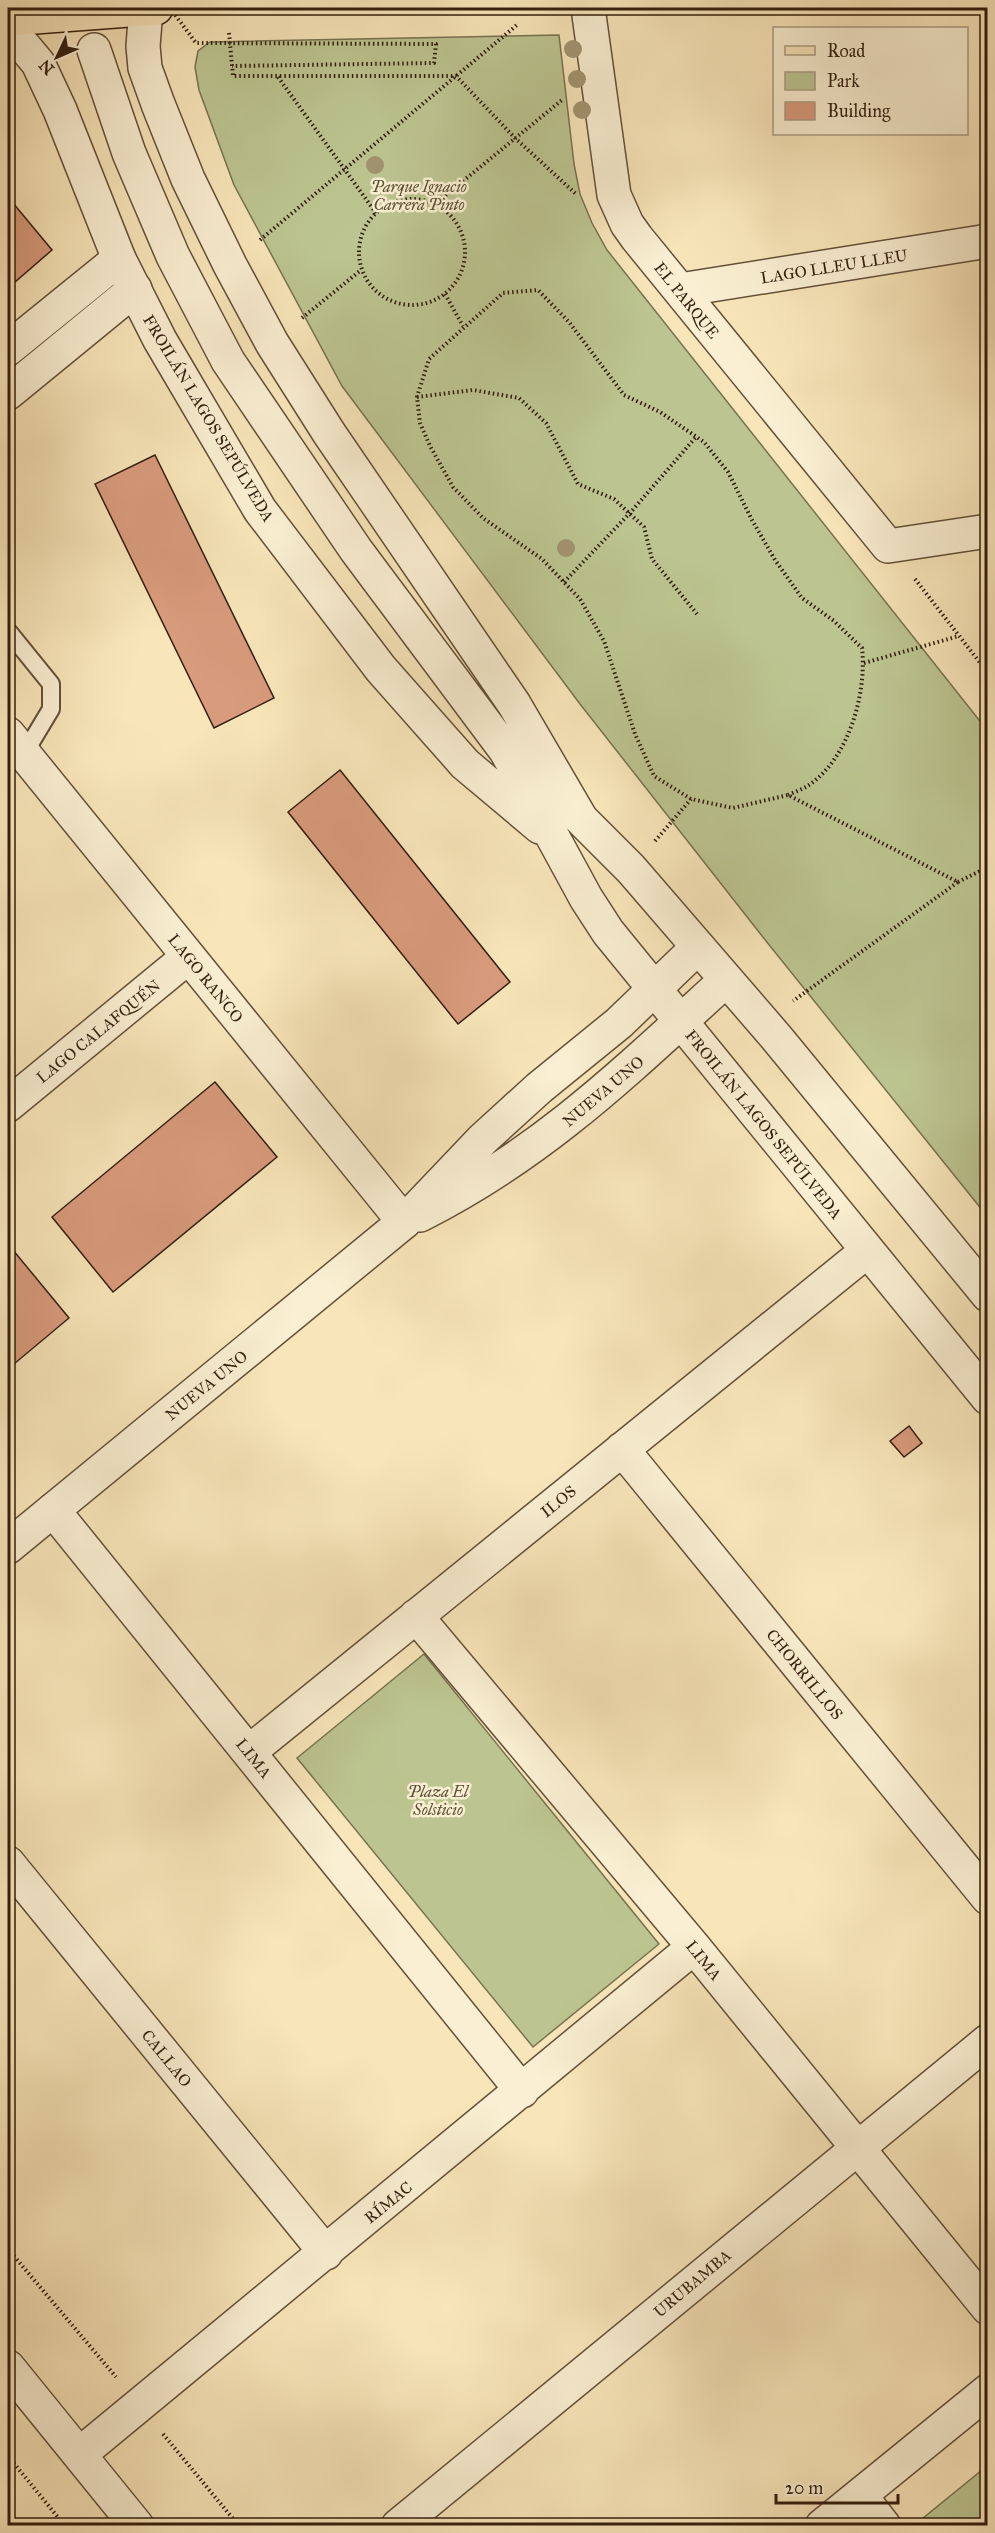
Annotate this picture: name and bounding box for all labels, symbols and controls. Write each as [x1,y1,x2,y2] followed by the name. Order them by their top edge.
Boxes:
[27,27,87,87] north arrow
[773,27,968,135] legend
[827,40,865,62] text: Road
[35,55,58,79] text: N
[827,70,860,92] text: Park
[827,100,891,123] text: Building
[371,177,467,214] park label: Parque Ignacio Carrera Pinto
[759,245,909,288] street label: LAGO LLEU LLEU
[650,258,723,342] street label: EL PARQUE
[139,310,280,525] street label: FROILÁN LAGOS SEPÚLVEDA
[164,930,247,1026] street label: LAGO RANCO
[31,974,164,1087] street label: LAGO CALAFQUÉN
[681,1025,848,1223] street label: FROILÁN LAGOS SEPÚLVEDA
[559,1052,648,1131] street label: NUEVA UNO
[161,1347,251,1424] street label: NUEVA UNO
[537,1481,580,1521] street label: ILOS
[762,1625,847,1723] street label: CHORRILLOS
[232,1734,276,1782] street label: LIMA
[408,1782,470,1819] park label: Plaza El Solsticio
[682,1936,726,1984] street label: LIMA
[138,2026,196,2091] street label: CALLAO
[359,2176,416,2227] street label: RÍMAC
[650,2245,735,2321] street label: URUBAMBA
[776,2467,898,2505] scale bar
[785,2477,823,2499] text: 20 m

